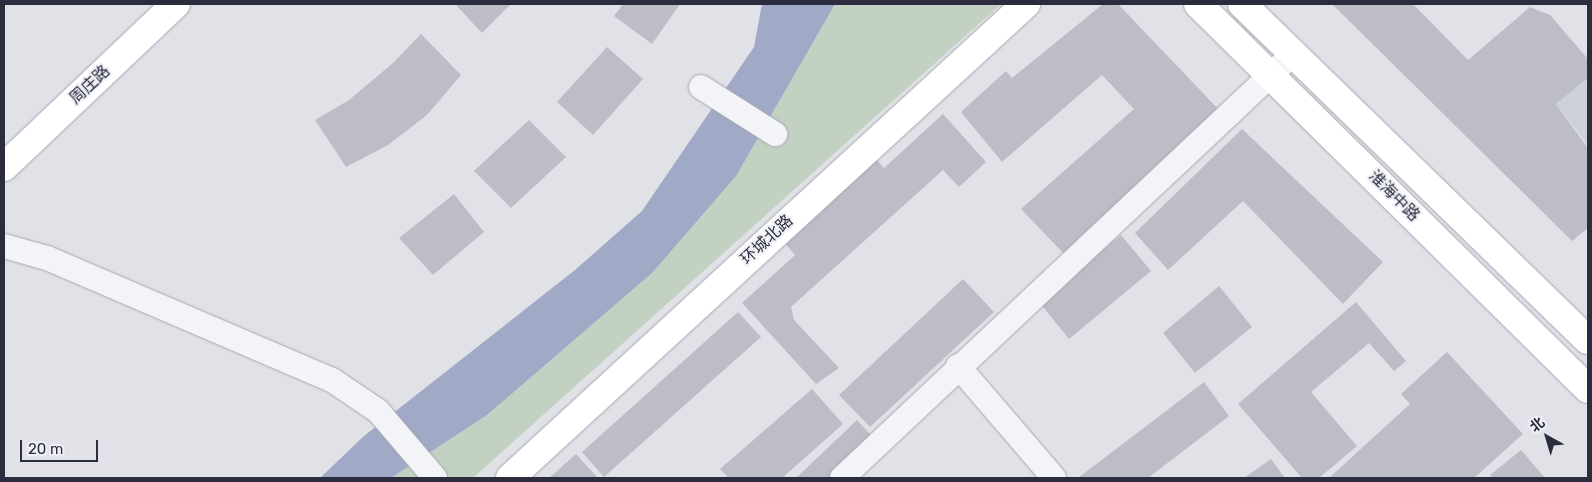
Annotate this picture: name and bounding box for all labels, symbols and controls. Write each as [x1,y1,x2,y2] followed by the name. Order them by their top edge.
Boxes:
[66,62,114,108] street label: 周庄路
[1365,167,1423,225] street label: 淮海中路
[737,211,797,269] street label: 环城北路
[1522,412,1572,462] north arrow
[1526,414,1548,436] text: 北
[22,430,100,462] scale bar
[28,440,63,458] text: 20 m

